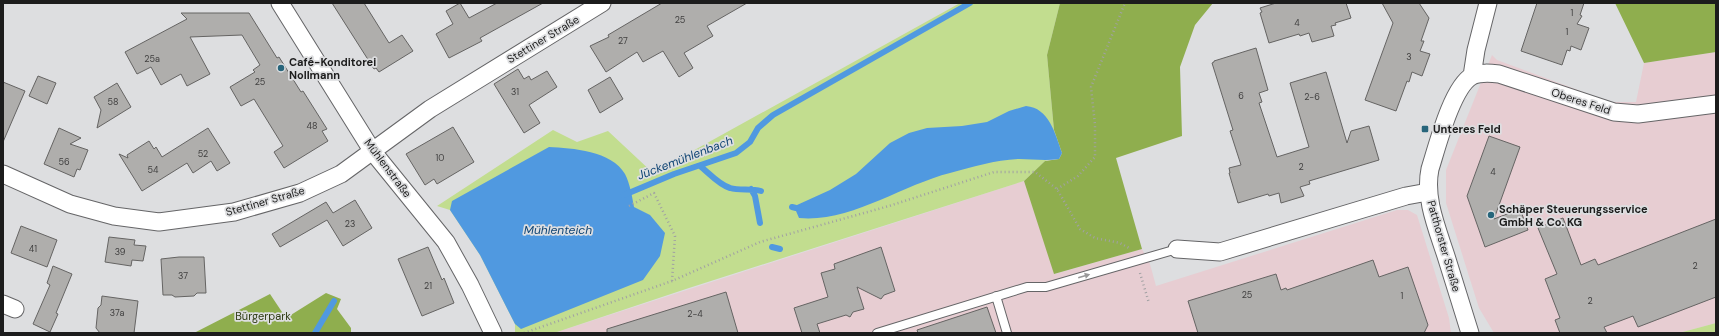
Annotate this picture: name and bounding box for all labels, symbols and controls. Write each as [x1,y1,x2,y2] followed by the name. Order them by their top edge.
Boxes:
[1571,7,1574,19] house number: 1
[504,12,582,66] street label: Stettiner Straße
[675,14,685,26] house number: 25
[1294,17,1300,29] house number: 4
[1566,26,1569,38] house number: 1
[618,35,628,47] house number: 27
[1406,51,1412,63] house number: 3
[144,53,160,65] house number: 25a
[289,55,376,82] place label: Café-Konditorei Nollmann
[276,63,286,73] marker: Café-Konditorei Nollmann
[255,76,265,88] house number: 25
[1550,85,1612,117] street label: Oberes Feld
[511,86,519,98] house number: 31
[1238,90,1244,102] house number: 6
[1304,91,1320,103] house number: 2-6
[108,96,118,108] house number: 58
[307,120,317,132] house number: 48
[1433,122,1501,136] place label: Unteres Feld
[1420,124,1430,134] marker: Unteres Feld
[635,132,735,184] water label: Jückemühlenbach
[361,136,415,200] street label: Mühlenstraße
[198,148,208,160] house number: 52
[436,152,444,164] house number: 10
[58,156,70,168] house number: 56
[1298,161,1304,173] house number: 2
[148,164,159,176] house number: 54
[1490,166,1496,178] house number: 4
[224,183,306,219] street label: Stettiner Straße
[1424,199,1464,293] street label: Patthorster Straße
[1499,202,1648,229] place label: Schäper Steuerungsservice GmbH & Co. KG
[1486,210,1496,220] marker: Schäper Steuerungsservice GmbH & Co. KG
[345,218,355,230] house number: 23
[524,222,592,238] water label: Mühlenteich
[29,243,37,255] house number: 41
[115,246,126,258] house number: 39
[1692,260,1698,272] house number: 2
[178,270,188,282] house number: 37
[1078,273,1090,279] one-way arrow
[424,280,432,292] house number: 21
[1242,289,1252,301] house number: 25
[1401,290,1404,302] house number: 1
[1587,295,1593,307] house number: 2
[110,307,124,319] house number: 37a
[687,308,703,320] house number: 2-4
[235,309,291,323] park label: Bürgerpark

